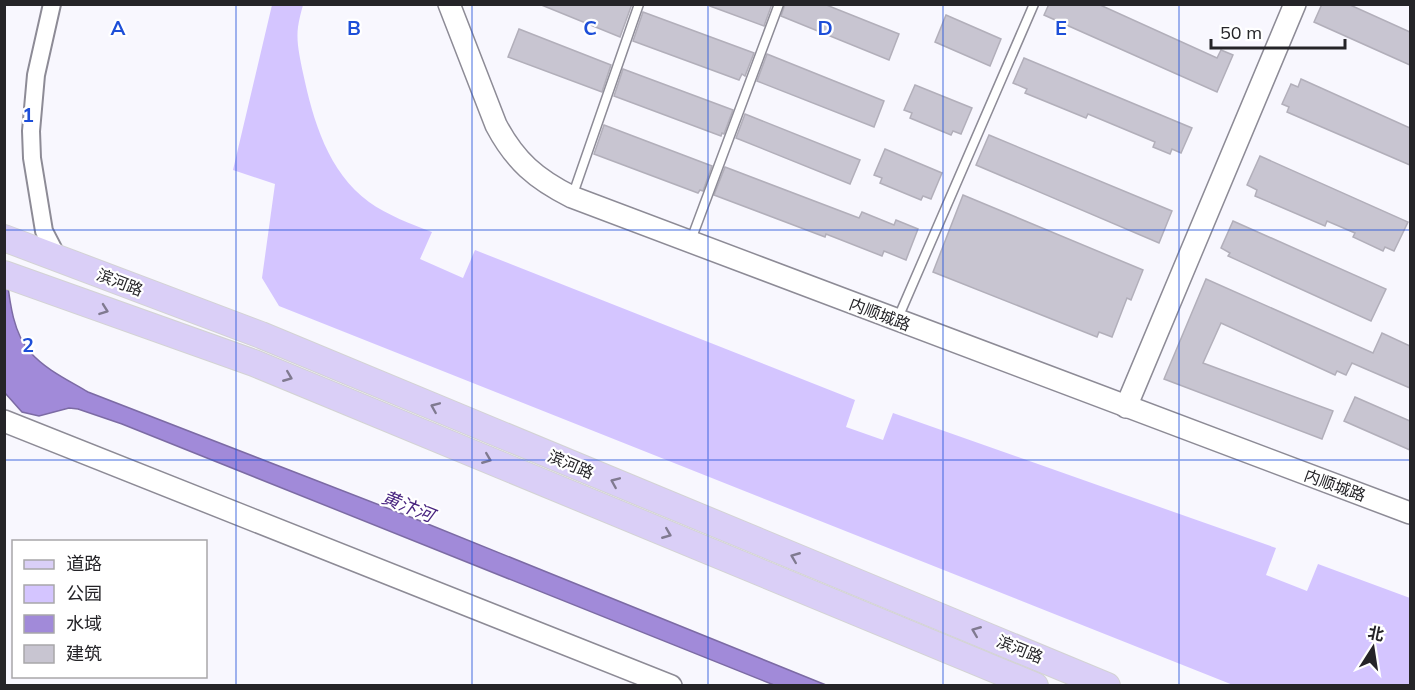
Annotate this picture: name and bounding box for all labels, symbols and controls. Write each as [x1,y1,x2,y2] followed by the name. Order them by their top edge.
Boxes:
[1211,12,1344,50] scale bar
[111,15,126,40] text: A
[347,15,361,40] text: B
[583,15,597,40] text: C
[817,15,833,40] text: D
[1055,15,1067,40] text: E
[1220,21,1262,44] text: 50 m
[22,102,34,127] text: 1
[94,264,146,300] street label: 滨河路
[847,293,913,335] street label: 内顺城路
[99,302,109,315] one-way arrow
[22,332,34,357] text: 2
[281,370,292,382] one-way arrow
[430,402,441,414] one-way arrow
[545,445,597,483] street label: 滨河路
[481,452,492,464] one-way arrow
[1302,465,1368,505] street label: 内顺城路
[611,477,622,489] one-way arrow
[379,485,440,528] water label: 黄汴河
[661,527,672,539] one-way arrow
[12,540,207,678] legend
[66,552,102,575] text: 道路
[791,552,802,564] one-way arrow
[66,582,102,605] text: 公园
[66,612,102,635] text: 水域
[1343,618,1403,678] north arrow
[1366,622,1386,645] text: 北
[971,626,982,638] one-way arrow
[994,631,1046,667] street label: 滨河路
[66,642,102,665] text: 建筑

